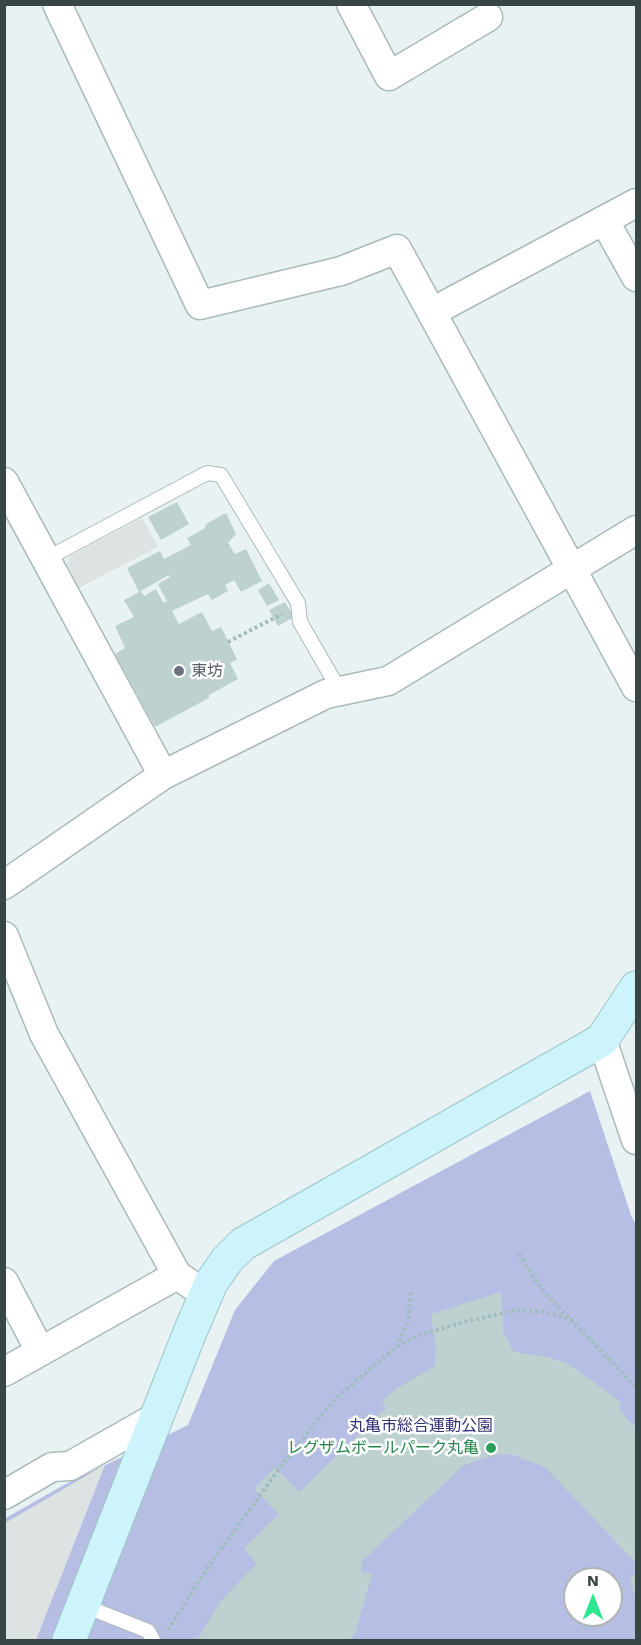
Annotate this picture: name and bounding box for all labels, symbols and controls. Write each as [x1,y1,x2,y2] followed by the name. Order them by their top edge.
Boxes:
[191,661,223,681] place label: 東坊
[172,664,186,678] marker: 東坊
[349,1416,493,1436] park label: 丸亀市総合運動公園
[287,1438,479,1458] place label: レグザムボールパーク丸亀
[484,1441,498,1455] marker: レグザムボールパーク丸亀
[563,1567,623,1627] north arrow
[587,1571,599,1590] text: N

